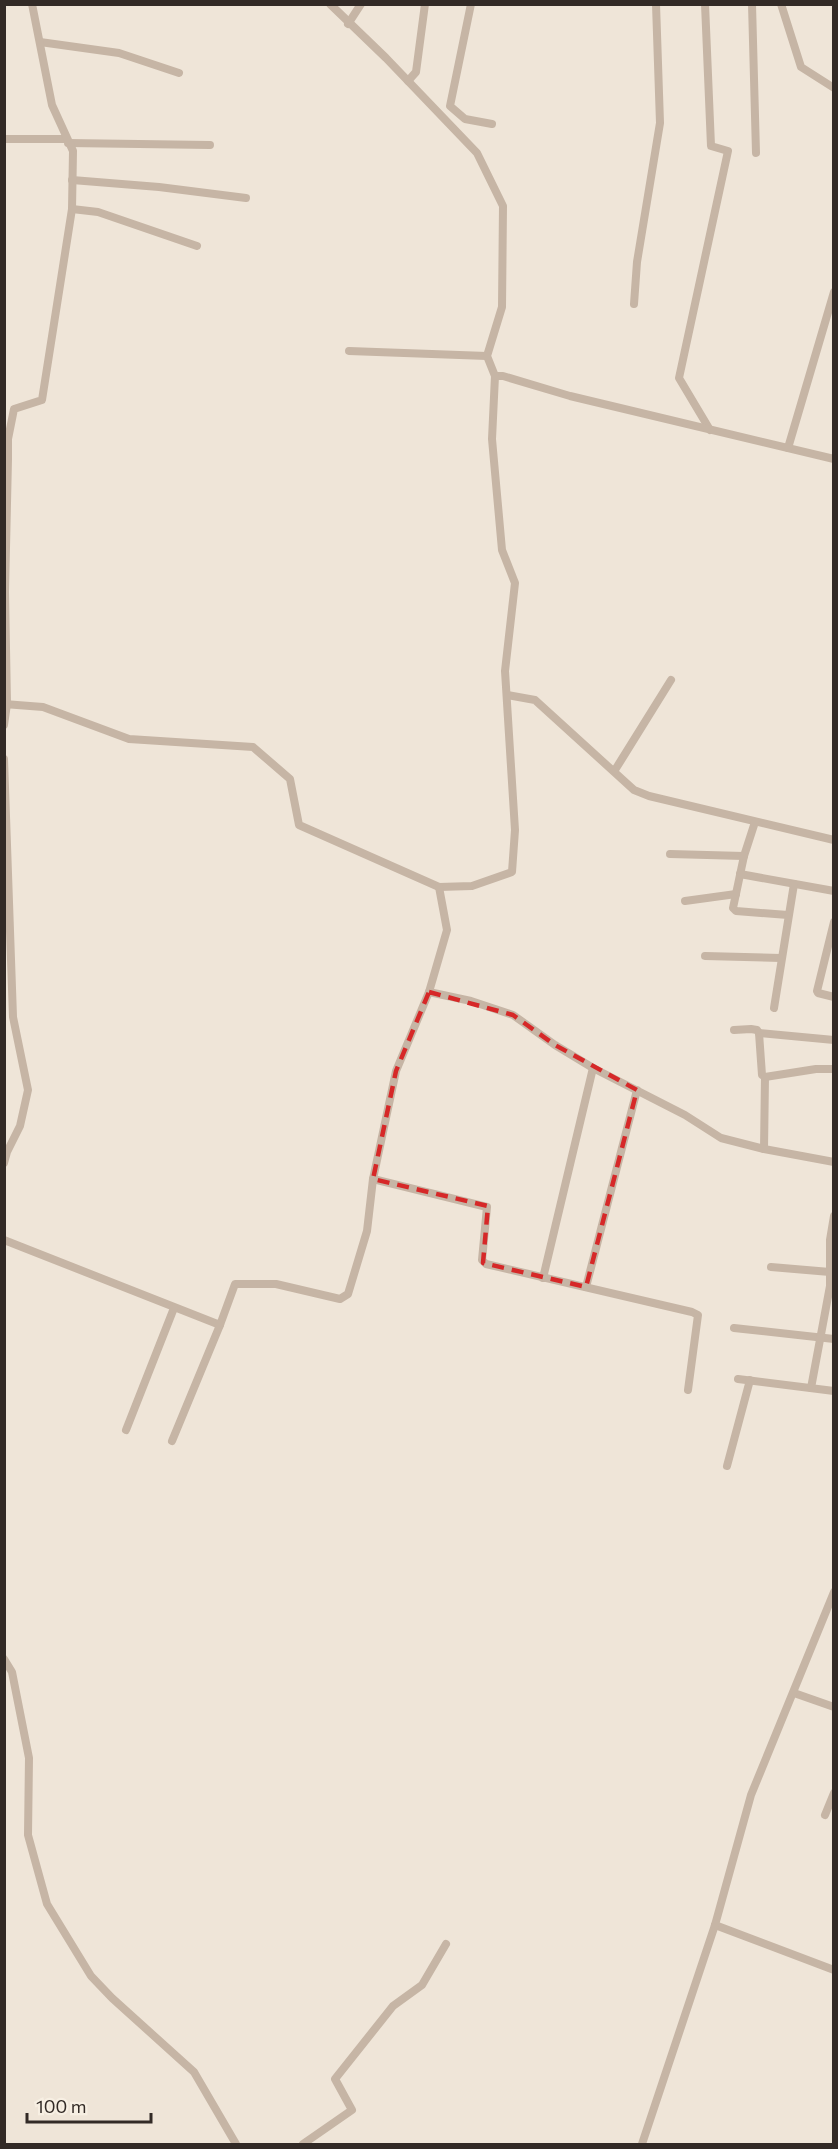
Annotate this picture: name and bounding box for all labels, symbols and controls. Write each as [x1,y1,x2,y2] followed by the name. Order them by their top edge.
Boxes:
[27,2086,152,2124] scale bar
[36,2095,86,2117] text: 100 m

